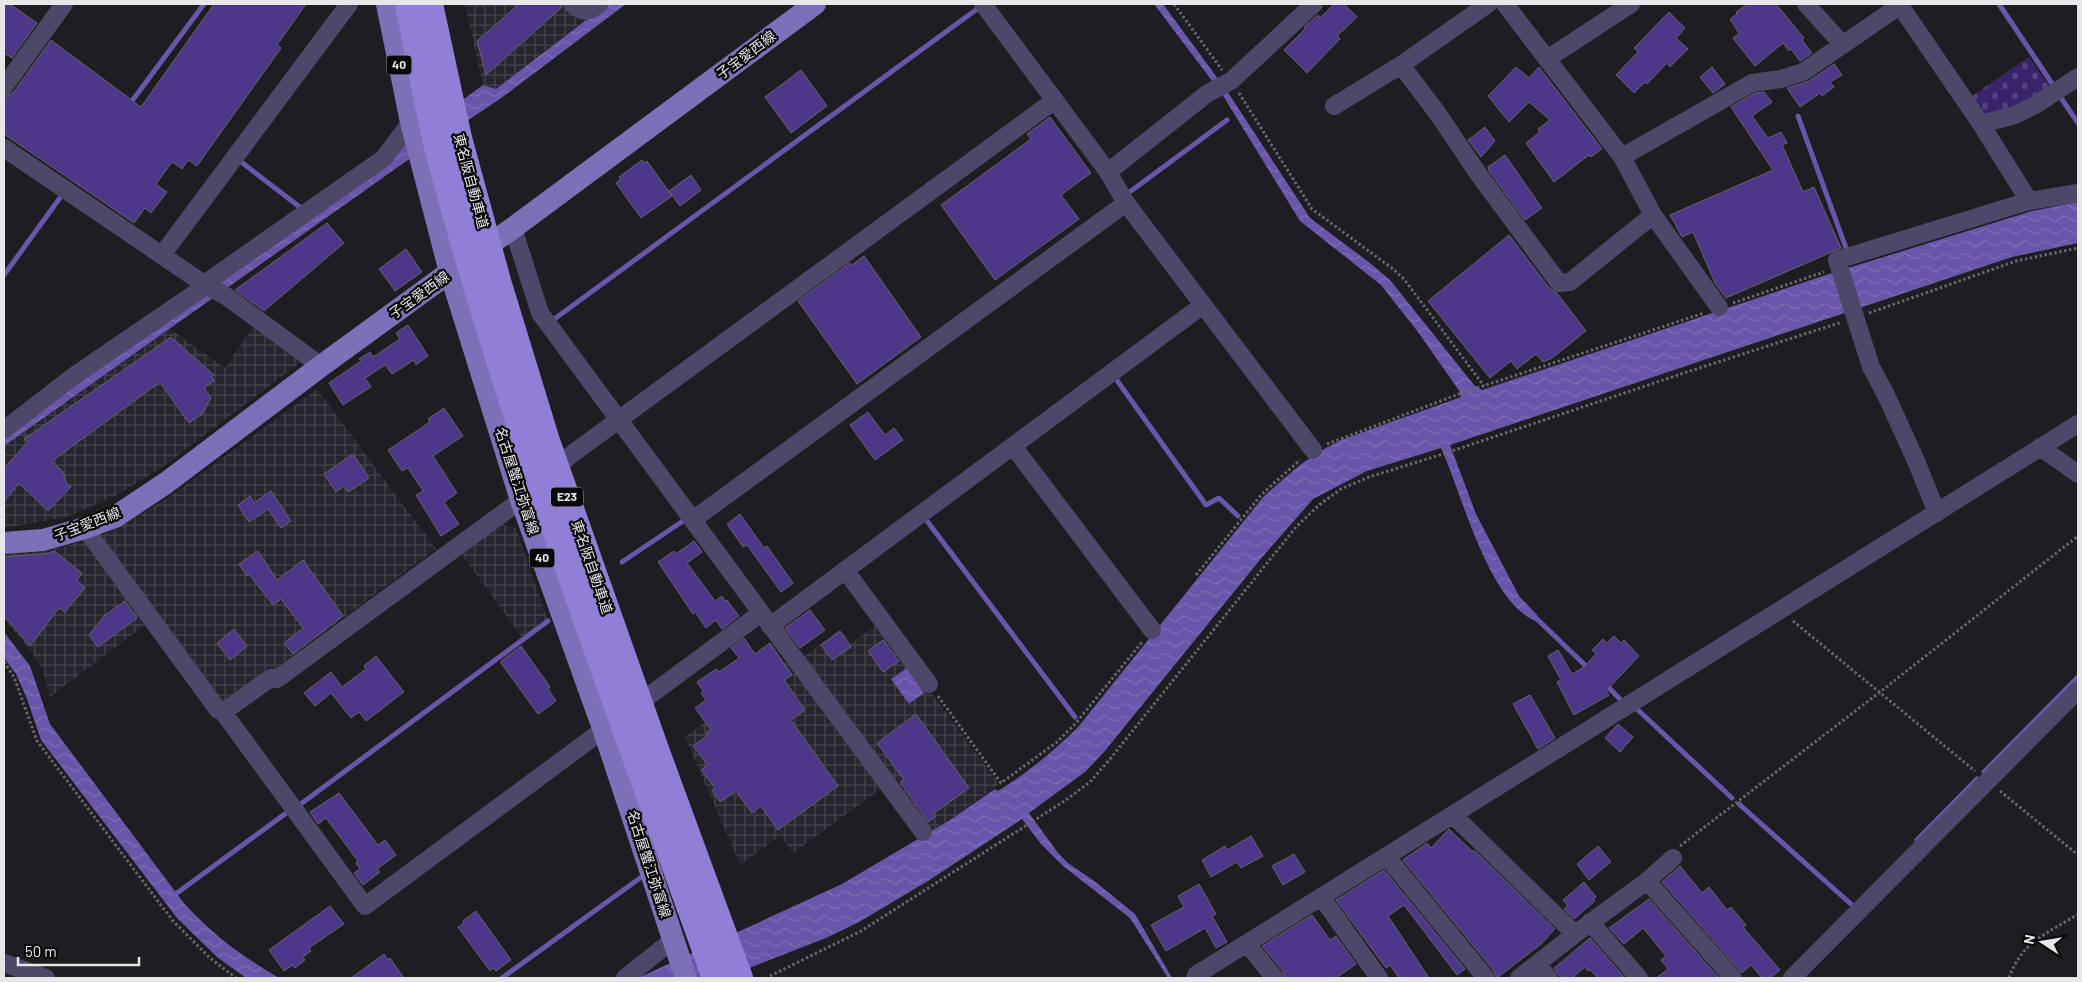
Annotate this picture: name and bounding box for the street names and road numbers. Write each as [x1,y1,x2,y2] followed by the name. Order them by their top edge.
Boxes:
[713,27,779,82] street label: 子宝愛西線
[386,56,412,74] road number: 40
[451,131,492,230] street label: 東名阪自動車道
[385,267,452,322] street label: 子宝愛西線
[492,425,543,537] street label: 名古屋蟹江弥富線
[551,488,583,507] road number: E23
[51,503,123,544] street label: 子宝愛西線
[568,518,616,616] street label: 東名阪自動車道
[530,548,554,568] road number: 40
[624,808,675,920] street label: 名古屋蟹江弥富線

